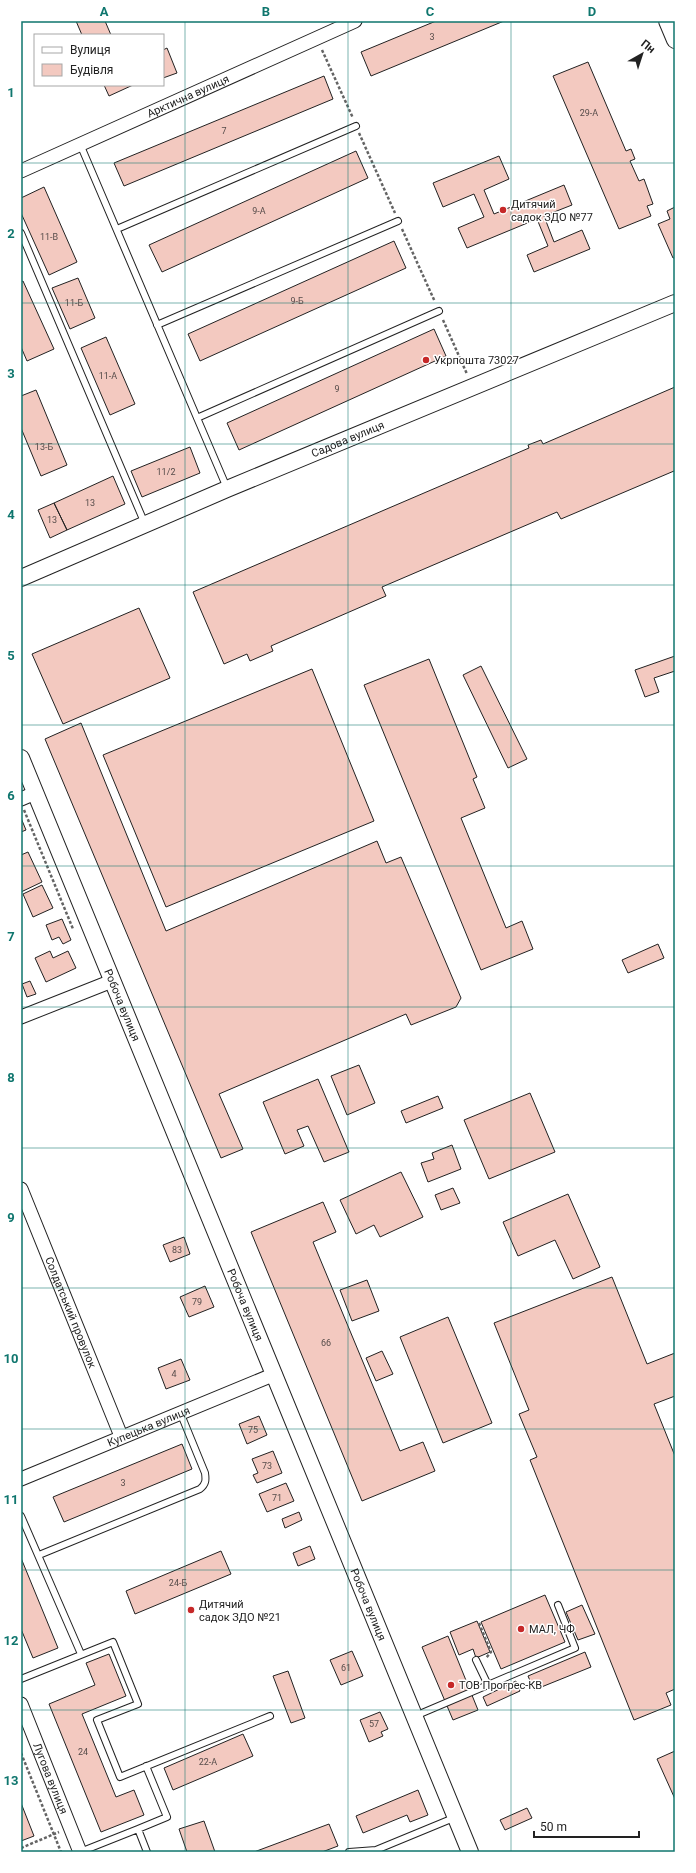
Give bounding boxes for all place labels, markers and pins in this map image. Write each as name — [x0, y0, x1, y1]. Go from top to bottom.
place label: Дитячий садок ЗДО №77 — [511, 198, 593, 224]
marker: Дитячий садок ЗДО №77 — [498, 205, 508, 215]
place label: Укрпошта 73027 — [434, 354, 519, 367]
marker: Укрпошта 73027 — [421, 355, 431, 365]
place label: Дитячий садок ЗДО №21 — [199, 1598, 281, 1624]
marker: Дитячий садок ЗДО №21 — [186, 1605, 196, 1615]
place label: МАЛ, ЧФ — [529, 1623, 575, 1636]
marker: МАЛ, ЧФ — [516, 1624, 526, 1634]
place label: ТОВ Прогрес-КВ — [459, 1679, 542, 1692]
marker: ТОВ Прогрес-КВ — [446, 1680, 456, 1690]

